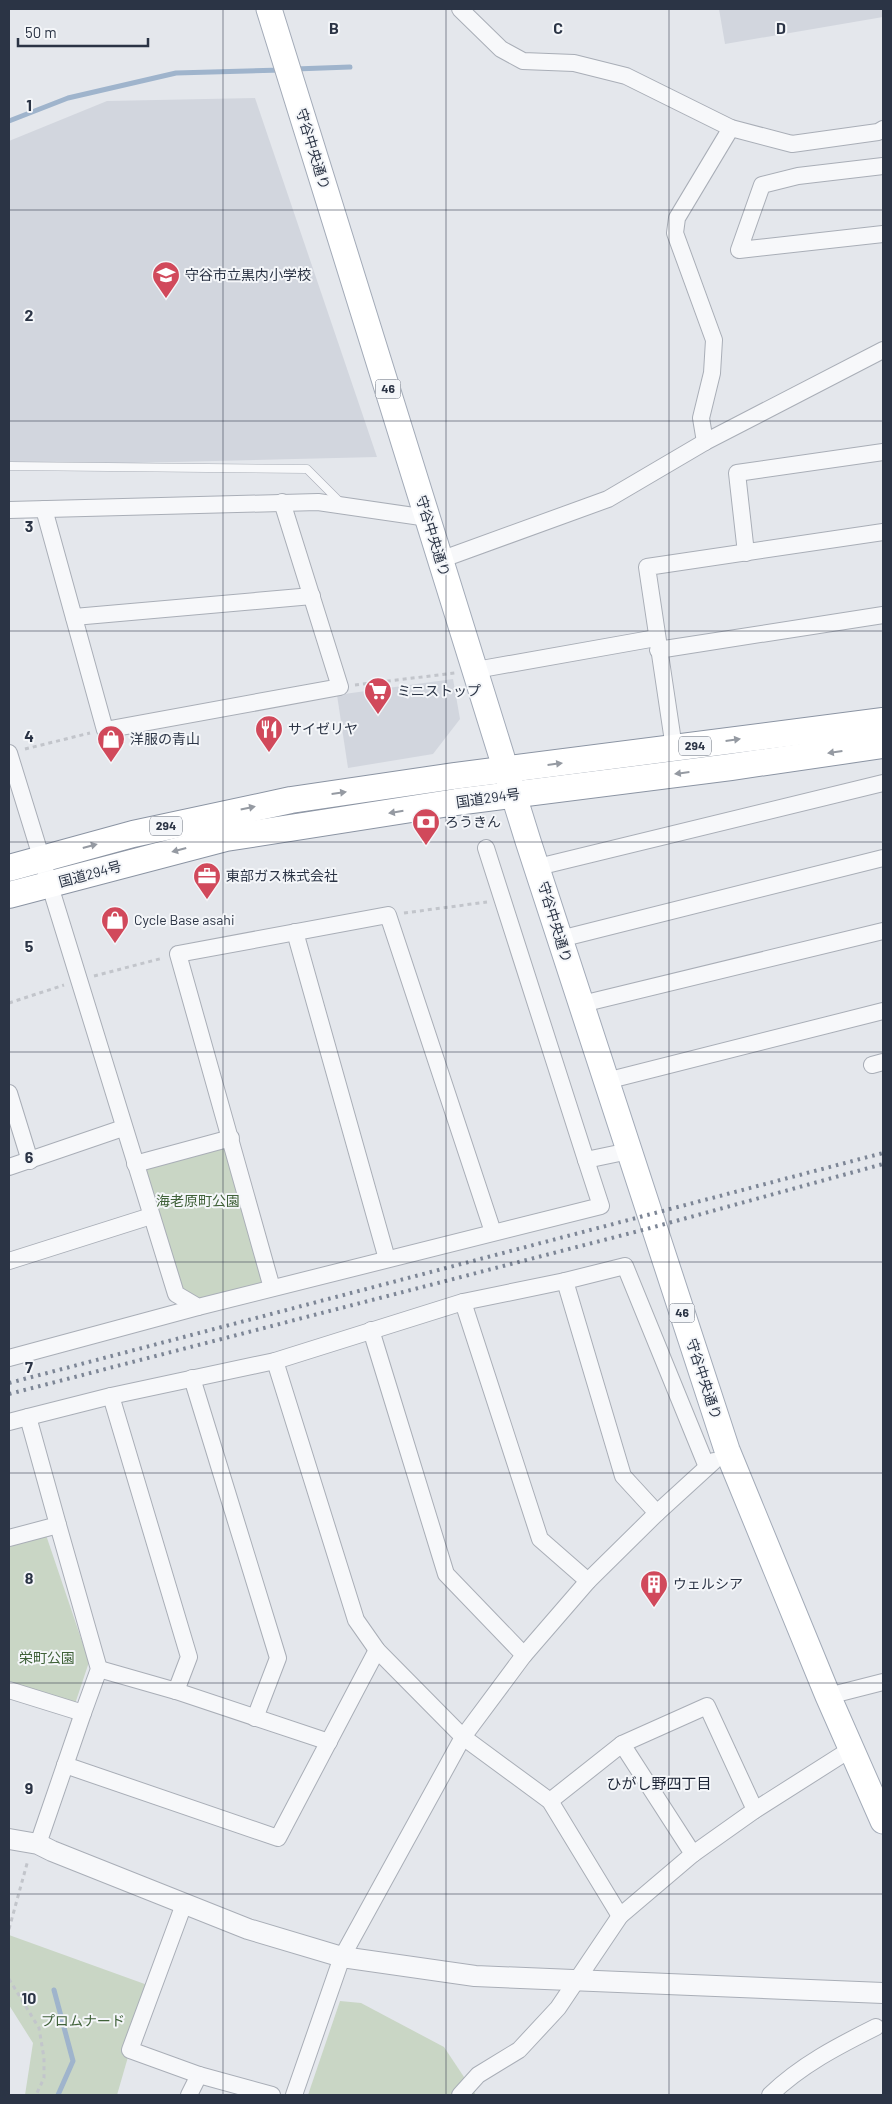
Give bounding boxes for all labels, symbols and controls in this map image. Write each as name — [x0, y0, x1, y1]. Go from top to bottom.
scale bar — [18, 15, 148, 47]
text: B — [329, 18, 339, 37]
text: C — [553, 18, 563, 37]
text: D — [776, 18, 786, 37]
text: 50 m — [25, 23, 57, 41]
text: 1 — [26, 95, 32, 114]
street label: 守谷中央通り — [293, 106, 334, 192]
school or university icon: 守谷市立黒内小学校 — [151, 260, 181, 299]
place label: 守谷市立黒内小学校 — [185, 266, 311, 283]
text: 2 — [25, 305, 34, 324]
road number: 46 — [376, 379, 400, 398]
street label: 守谷中央通り — [413, 493, 454, 579]
text: 3 — [25, 516, 33, 535]
supermarket icon: ミニストップ — [363, 676, 393, 715]
place label: ミニストップ — [397, 682, 481, 699]
restaurant icon: サイゼリヤ — [254, 714, 284, 753]
place label: サイゼリヤ — [288, 720, 358, 737]
shop icon: 洋服の青山 — [96, 724, 126, 763]
text: 4 — [24, 726, 34, 745]
place label: 洋服の青山 — [130, 730, 200, 747]
road number: 294 — [679, 736, 711, 756]
one-way arrow — [725, 736, 741, 744]
one-way arrow — [827, 748, 843, 756]
one-way arrow — [547, 760, 563, 768]
one-way arrow — [674, 769, 690, 777]
street label: 国道294号 — [455, 785, 521, 810]
one-way arrow — [331, 789, 347, 797]
one-way arrow — [240, 804, 256, 812]
bank icon: ろうきん — [411, 807, 441, 846]
one-way arrow — [388, 808, 404, 816]
place label: ろうきん — [445, 813, 501, 830]
road number: 294 — [150, 816, 182, 836]
one-way arrow — [82, 841, 97, 849]
one-way arrow — [171, 847, 186, 855]
street label: 国道294号 — [57, 857, 123, 890]
office icon: 東部ガス株式会社 — [192, 861, 222, 900]
place label: 東部ガス株式会社 — [226, 867, 338, 884]
street label: 守谷中央通り — [535, 879, 576, 965]
shop icon: Cycle Base asahi — [100, 905, 130, 944]
place label: Cycle Base asahi — [134, 911, 234, 928]
text: 5 — [25, 936, 34, 955]
text: 6 — [25, 1147, 34, 1166]
park label: 海老原町公園 — [156, 1192, 240, 1209]
road number: 46 — [670, 1304, 694, 1322]
street label: 守谷中央通り — [683, 1336, 726, 1421]
text: 7 — [25, 1357, 33, 1376]
text: 8 — [25, 1568, 34, 1587]
building icon: ウェルシア — [639, 1569, 669, 1608]
place label: ウェルシア — [673, 1575, 743, 1592]
park label: 栄町公園 — [19, 1649, 75, 1666]
district label: ひがし野四丁目 — [606, 1774, 712, 1792]
text: 9 — [25, 1778, 33, 1797]
text: 10 — [22, 1988, 36, 2007]
park label: プロムナード — [41, 2012, 125, 2029]

